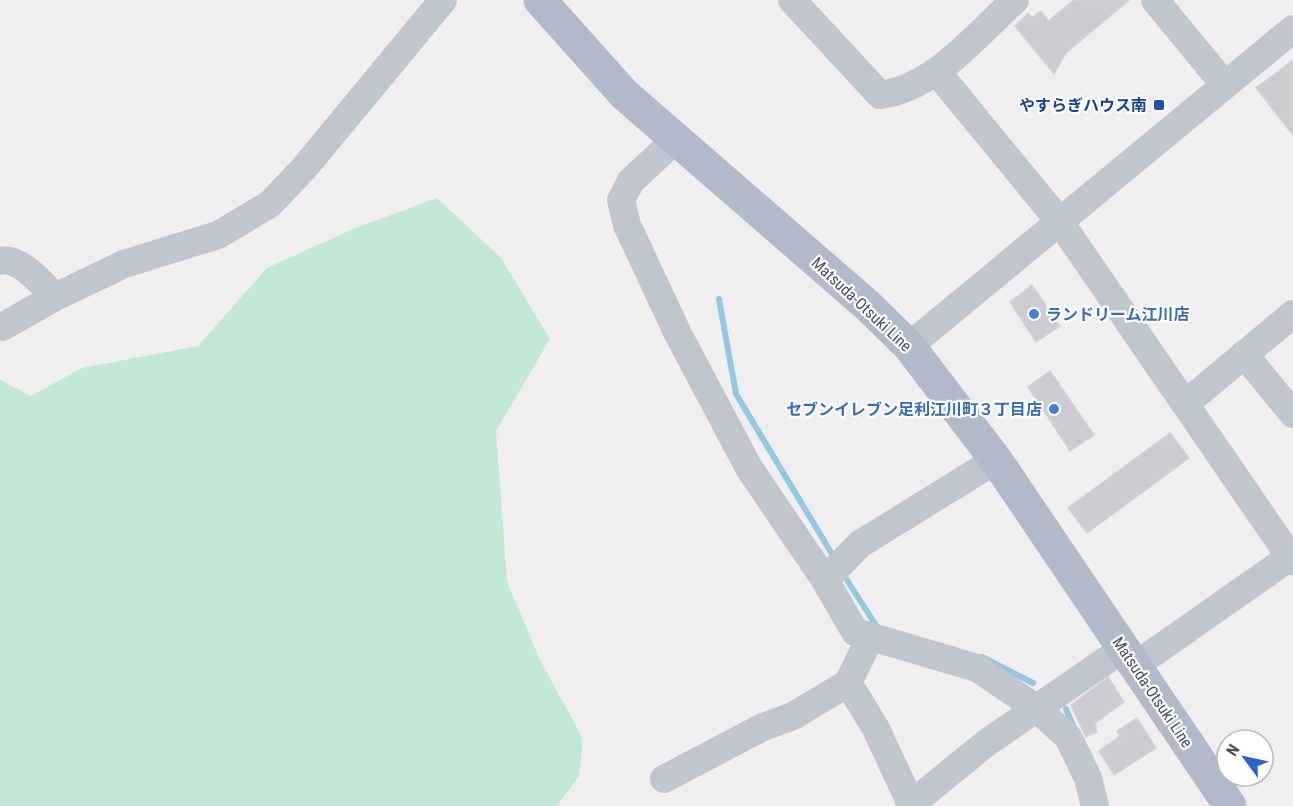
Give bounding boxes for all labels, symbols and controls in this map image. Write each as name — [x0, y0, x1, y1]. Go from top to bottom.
place label: やすらぎハウス南 — [1019, 96, 1147, 115]
marker: やすらぎハウス南 — [1152, 98, 1166, 112]
street label: Matsuda-Otsuki Line — [808, 253, 916, 355]
place label: ランドリーム江川店 — [1046, 305, 1190, 324]
marker: ランドリーム江川店 — [1027, 307, 1041, 321]
place label: セブンイレブン足利江川町３丁目店 — [786, 400, 1042, 419]
marker: セブンイレブン足利江川町３丁目店 — [1047, 402, 1061, 416]
street label: Matsuda-Otsuki Line — [1108, 633, 1197, 751]
north arrow — [1215, 728, 1275, 788]
text: N — [1222, 741, 1243, 759]

